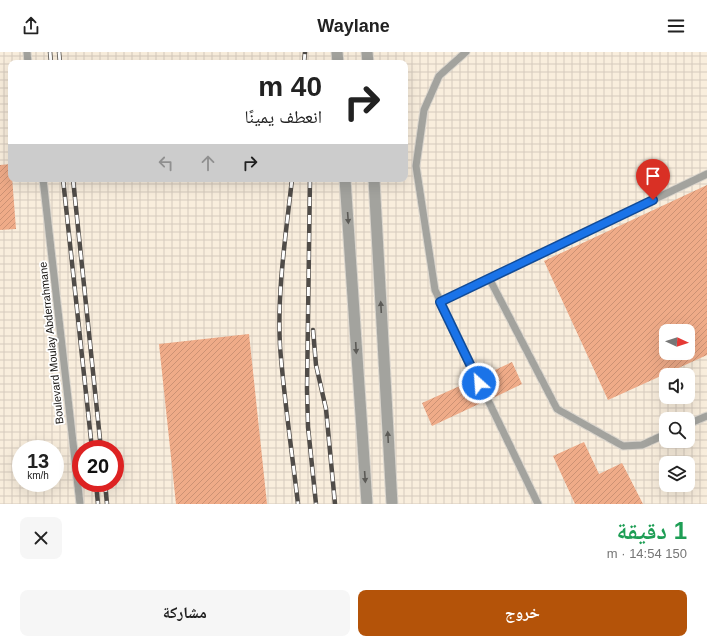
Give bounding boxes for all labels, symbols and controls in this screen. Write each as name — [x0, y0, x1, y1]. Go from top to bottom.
icon: share — [20, 15, 42, 37]
icon: menu — [665, 15, 687, 37]
text: Waylane — [317, 16, 390, 36]
text: 40 m — [258, 71, 322, 102]
icon: right — [336, 76, 388, 128]
text: انعطف يمينًا — [244, 107, 322, 127]
icon: left — [155, 152, 177, 174]
icon: ahead — [197, 152, 219, 174]
icon: right — [239, 152, 261, 174]
pin — [636, 159, 670, 200]
icon: arrive — [642, 165, 664, 187]
one-way arrow — [345, 212, 352, 224]
street label: Boulevard Moulay Abderrahmane — [36, 261, 66, 425]
one-way arrow — [378, 301, 385, 313]
north arrow — [659, 324, 695, 360]
map controls — [659, 324, 695, 492]
one-way arrow — [353, 342, 360, 354]
position arrow — [458, 362, 500, 404]
button: sound — [659, 368, 695, 404]
button: search — [659, 412, 695, 448]
one-way arrow — [385, 431, 392, 443]
speed limit sign: 20 — [72, 440, 124, 492]
text: 13 — [27, 450, 49, 472]
button: layers — [659, 456, 695, 492]
text: km/h — [27, 470, 49, 481]
one-way arrow — [362, 471, 369, 483]
button: close — [20, 517, 62, 559]
text: 1 دقيقة — [617, 517, 687, 544]
text: 150 m · 14:54 — [607, 546, 687, 561]
button: مشاركة — [20, 590, 350, 636]
button: خروج — [358, 590, 687, 636]

